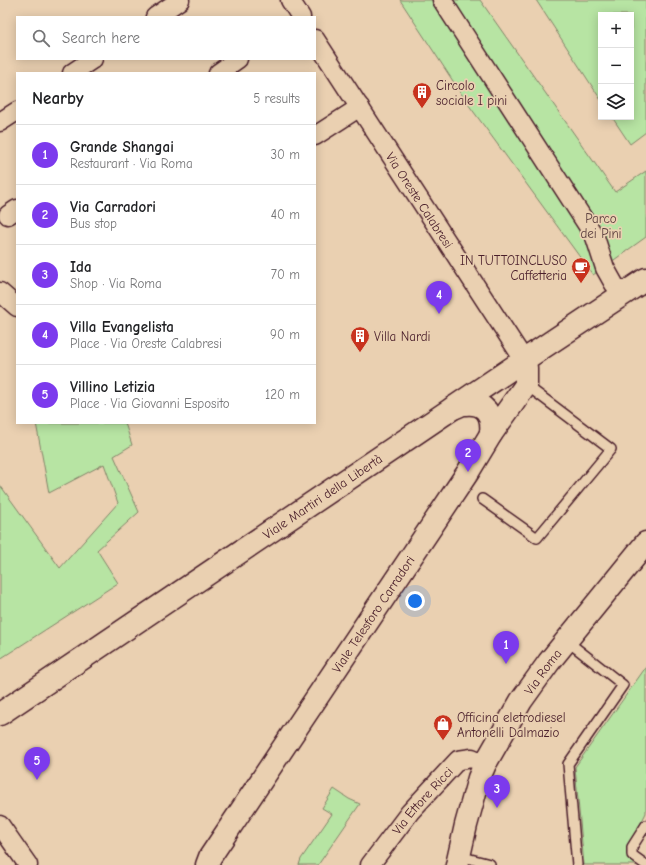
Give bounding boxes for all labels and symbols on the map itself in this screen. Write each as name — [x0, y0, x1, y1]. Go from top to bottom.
place label: Circolo sociale I pini — [436, 78, 507, 108]
building icon: Circolo sociale I pini — [411, 81, 433, 109]
street label: Via Oreste Calabresi — [383, 149, 456, 251]
park label: Parco dei Pini — [580, 211, 622, 241]
place label: IN TUTTOINCLUSO Caffetteria — [460, 253, 567, 283]
cafe icon: IN TUTTOINCLUSO Caffetteria — [570, 256, 592, 284]
pin: 4 — [426, 281, 452, 314]
building icon: Villa Nardi — [349, 325, 371, 353]
place label: Villa Nardi — [374, 329, 431, 344]
pin: 2 — [455, 439, 481, 472]
street label: Viale Martiri della Libertà — [260, 451, 385, 542]
street label: Viale Telesforo Carradori — [328, 553, 417, 675]
your location — [405, 591, 425, 611]
pin: 1 — [493, 631, 519, 664]
street label: Via Roma — [521, 646, 564, 697]
place label: Officina eletrodiesel Antonelli Dalmazio — [457, 710, 566, 740]
shop icon: Officina eletrodiesel Antonelli Dalmazio — [432, 713, 454, 741]
pin: 5 — [24, 747, 50, 780]
street label: Via Ettore Ricci — [388, 764, 456, 837]
pin: 3 — [484, 775, 510, 808]

